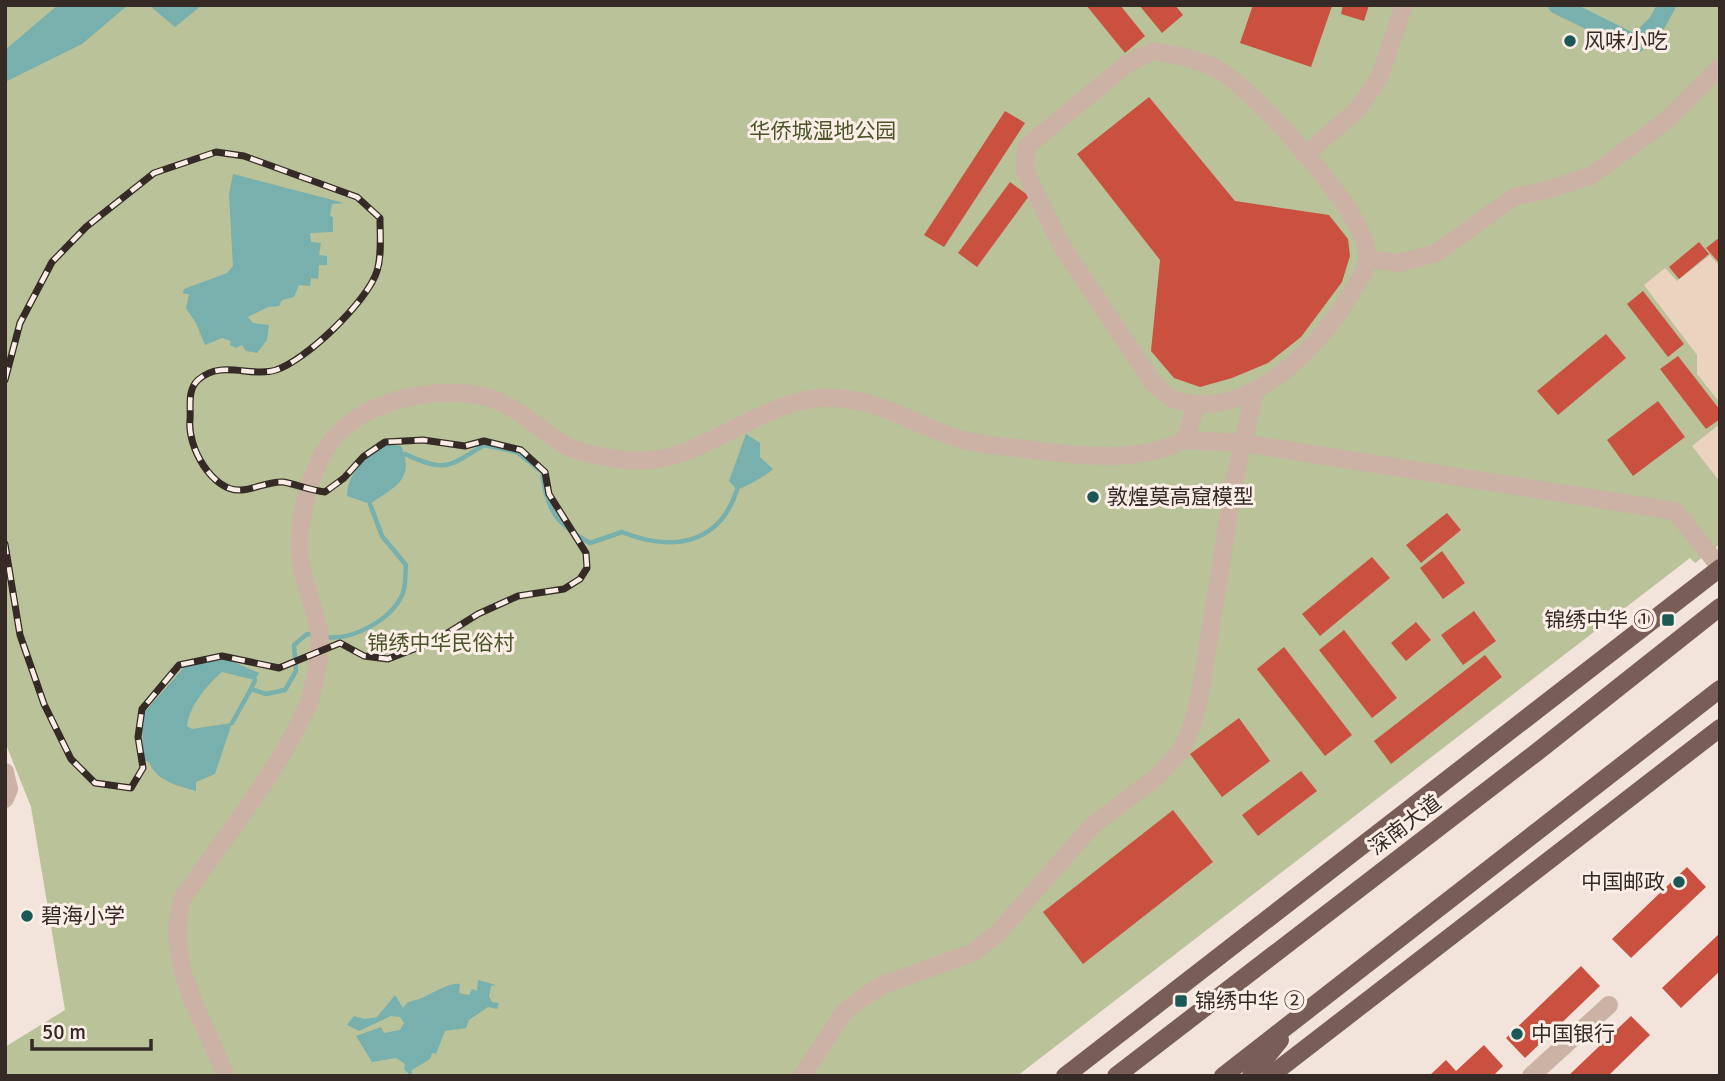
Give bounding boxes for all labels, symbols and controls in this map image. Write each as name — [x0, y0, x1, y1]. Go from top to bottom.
place label: 风味小吃 — [1584, 28, 1668, 54]
marker: 风味小吃 — [1562, 33, 1578, 49]
park label: 华侨城湿地公园 — [750, 118, 897, 144]
place label: 敦煌莫高窟模型 — [1107, 484, 1254, 510]
marker: 敦煌莫高窟模型 — [1085, 489, 1101, 505]
place label: 锦绣中华 ① — [1544, 607, 1654, 633]
marker: 锦绣中华 ① — [1660, 612, 1676, 628]
park label: 锦绣中华民俗村 — [368, 630, 515, 656]
street label: 深南大道 — [1364, 789, 1446, 861]
place label: 中国邮政 — [1581, 869, 1665, 895]
marker: 中国邮政 — [1671, 874, 1687, 890]
place label: 碧海小学 — [41, 903, 125, 929]
marker: 碧海小学 — [19, 908, 35, 924]
place label: 锦绣中华 ② — [1195, 988, 1305, 1014]
marker: 锦绣中华 ② — [1173, 993, 1189, 1009]
scale bar — [32, 1007, 150, 1052]
text: 50 m — [42, 1019, 86, 1045]
place label: 中国银行 — [1531, 1021, 1615, 1047]
marker: 中国银行 — [1509, 1026, 1525, 1042]

